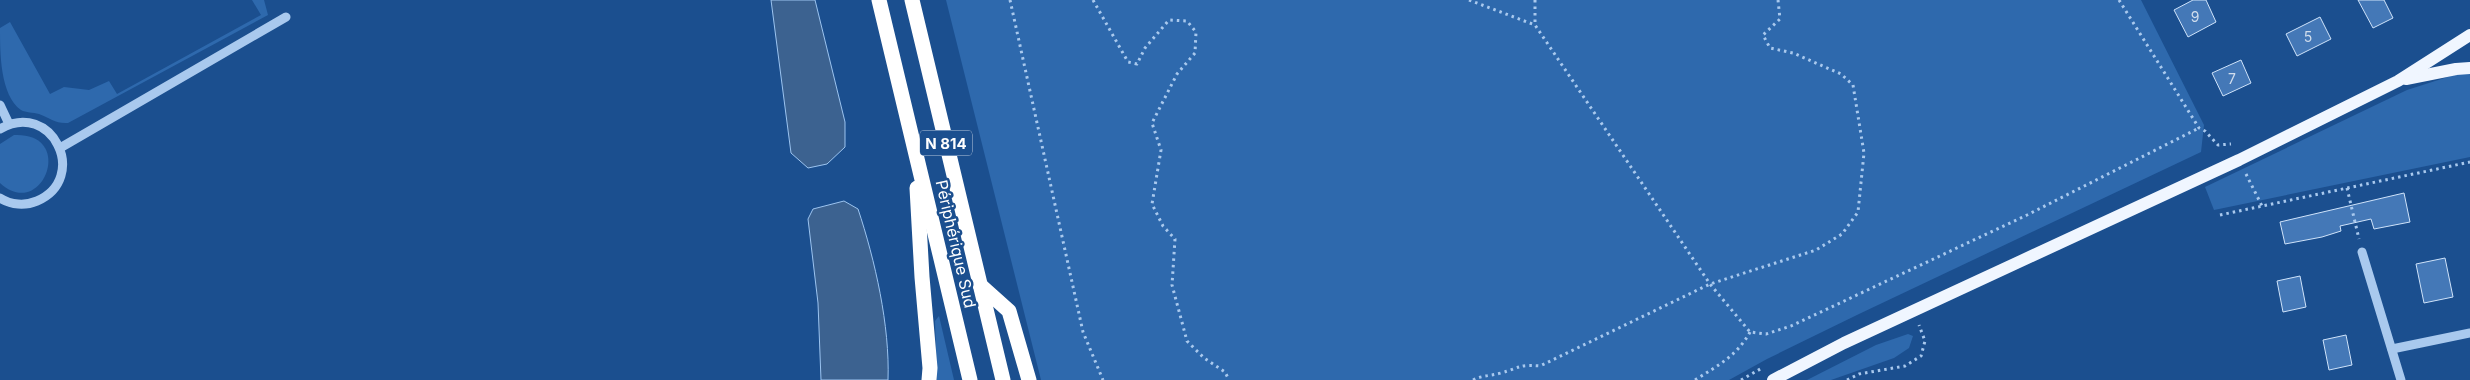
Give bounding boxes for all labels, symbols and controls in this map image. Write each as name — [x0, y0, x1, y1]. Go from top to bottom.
house number: 9 — [2191, 8, 2199, 25]
house number: 5 — [2304, 28, 2312, 45]
house number: 7 — [2228, 70, 2236, 87]
road number: N 814 — [920, 130, 972, 156]
street label: Périphérique Sud — [932, 178, 980, 310]

